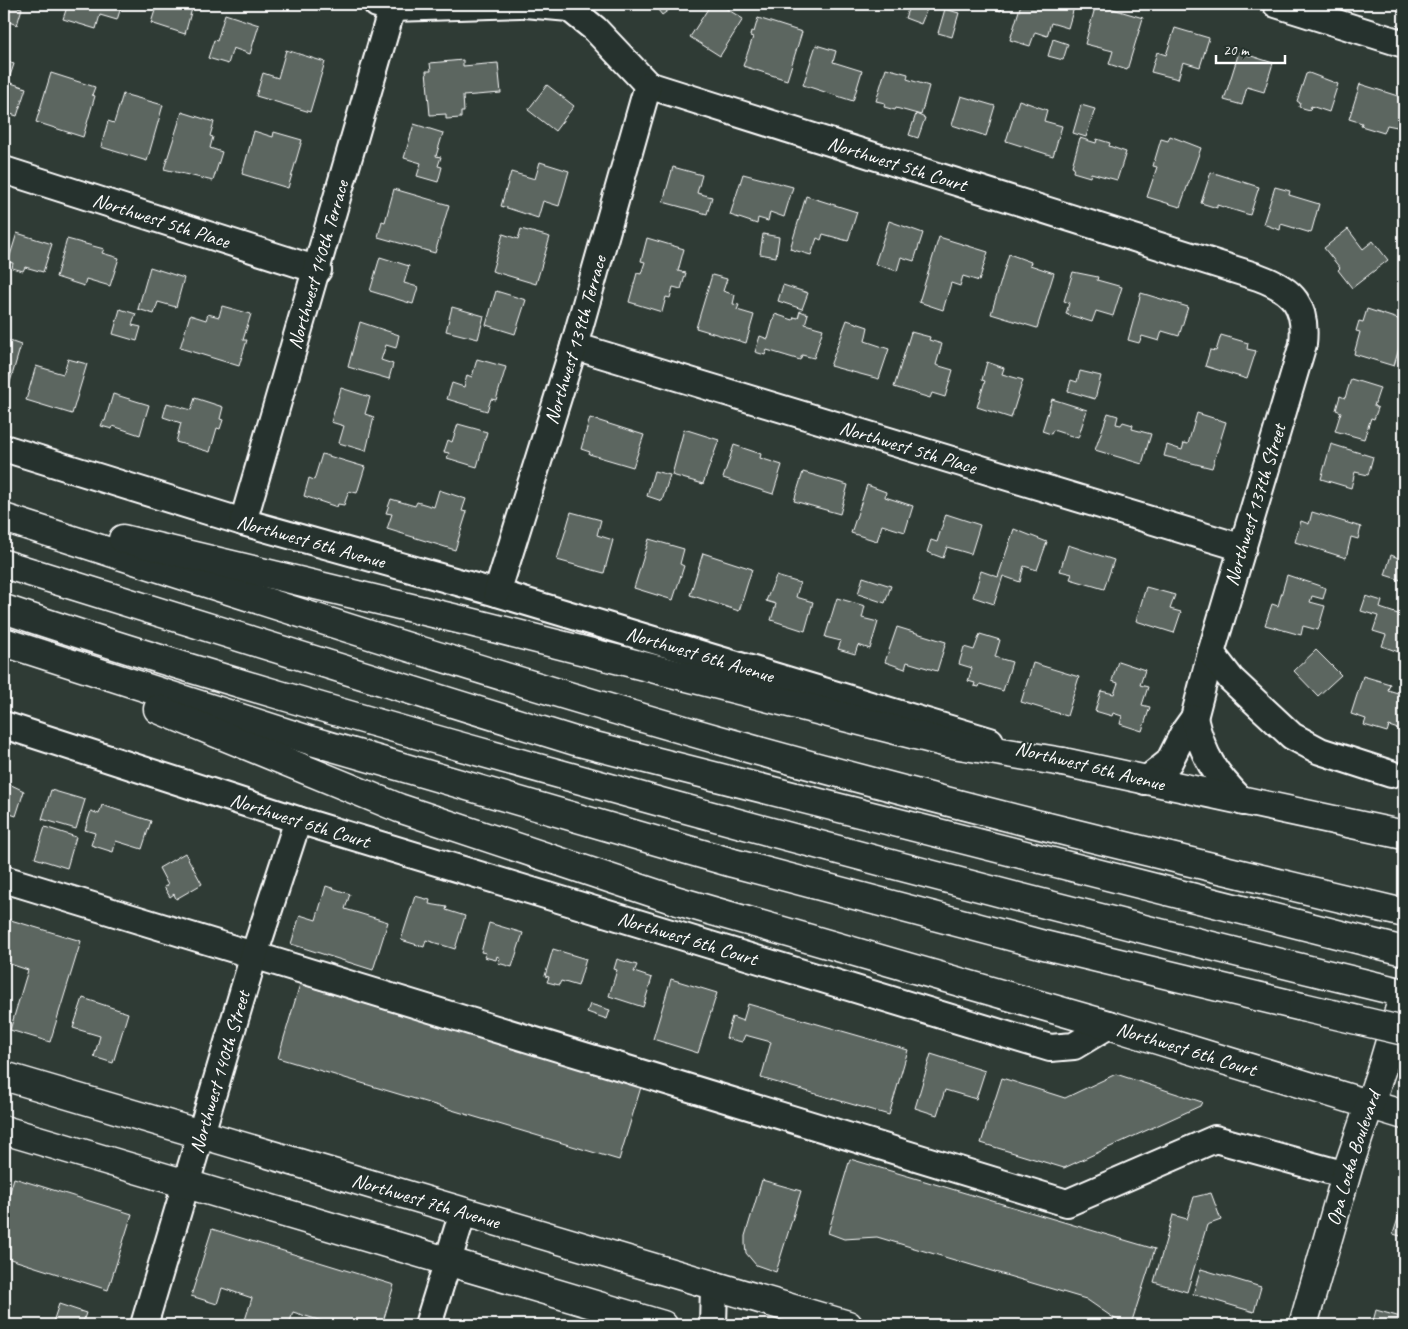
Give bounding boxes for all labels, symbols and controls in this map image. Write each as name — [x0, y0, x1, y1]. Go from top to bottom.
scale bar — [1216, 32, 1284, 64]
text: 20 m — [1223, 41, 1250, 60]
street label: Northwest 5th Court — [825, 130, 972, 198]
street label: Northwest 140th Terrace — [281, 176, 354, 352]
street label: Northwest 5th Place — [90, 187, 234, 254]
street label: Northwest 139th Terrace — [538, 251, 612, 427]
street label: Northwest 5th Place — [837, 414, 981, 480]
street label: Northwest 137th Street — [1219, 419, 1292, 589]
street label: Northwest 6th Avenue — [234, 508, 390, 574]
street label: Northwest 6th Avenue — [623, 620, 778, 688]
street label: Northwest 6th Avenue — [1013, 735, 1169, 797]
street label: Northwest 6th Court — [227, 787, 375, 854]
street label: Northwest 6th Court — [615, 905, 763, 972]
street label: Northwest 140th Street — [183, 986, 256, 1156]
street label: Northwest 6th Court — [1114, 1016, 1261, 1082]
street label: Opa Locka Boulevard — [1320, 1085, 1387, 1228]
street label: Northwest 7th Avenue — [349, 1167, 504, 1235]

